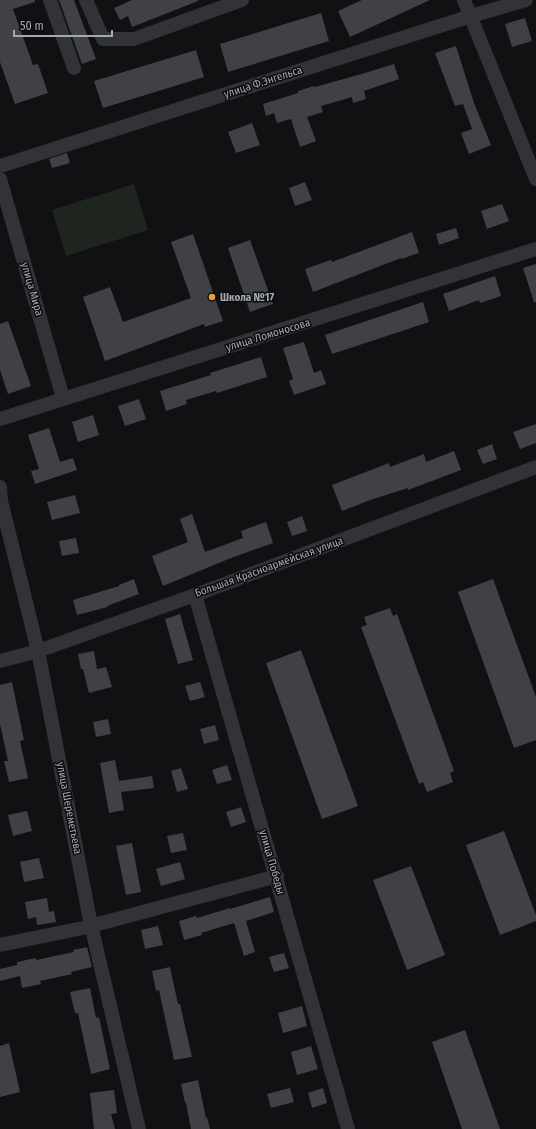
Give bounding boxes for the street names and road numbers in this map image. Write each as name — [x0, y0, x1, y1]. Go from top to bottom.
street label: улица Ф.Энгельса — [222, 63, 304, 101]
street label: улица Мира — [18, 261, 46, 317]
street label: улица Ломоносова — [224, 316, 312, 354]
street label: Большая Красноармейская улица — [193, 534, 345, 600]
street label: улица Шереметьева — [54, 761, 84, 855]
street label: улица Победы — [257, 828, 287, 896]

